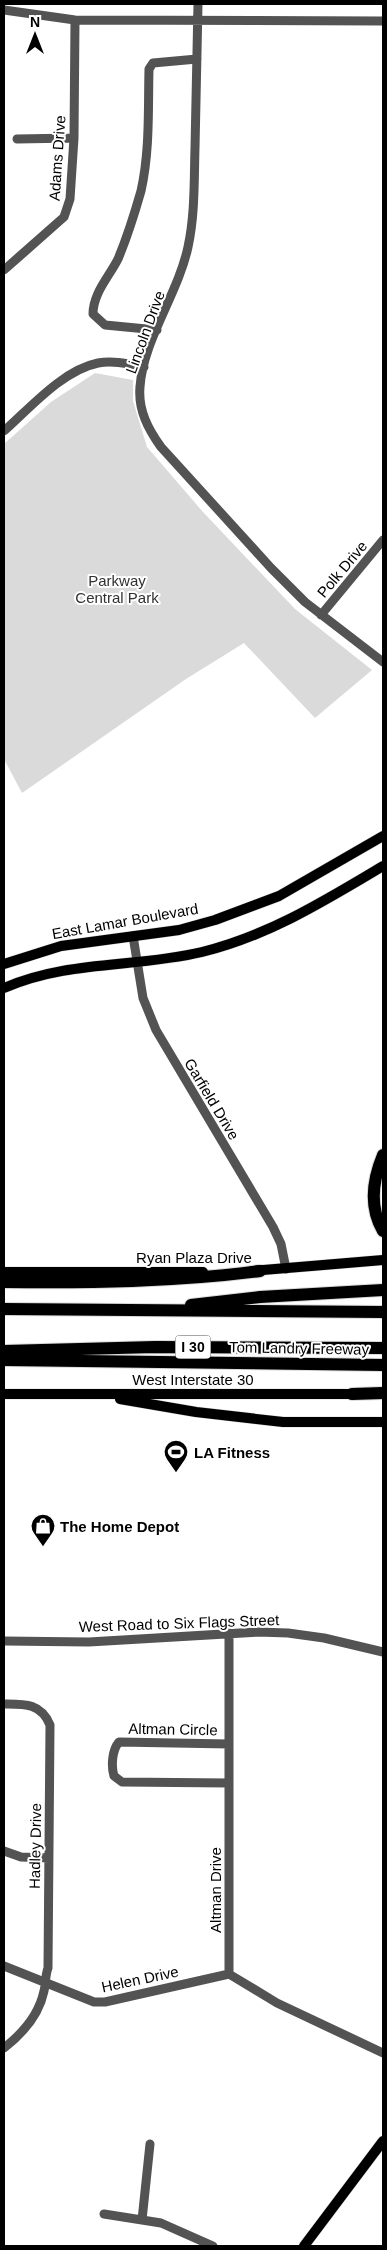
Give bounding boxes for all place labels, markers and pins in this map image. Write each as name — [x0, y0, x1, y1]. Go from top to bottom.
sports icon: LA Fitness — [163, 1439, 189, 1473]
place label: LA Fitness — [194, 1444, 270, 1461]
shop icon: The Home Depot — [30, 1513, 56, 1547]
place label: The Home Depot — [60, 1518, 179, 1535]

